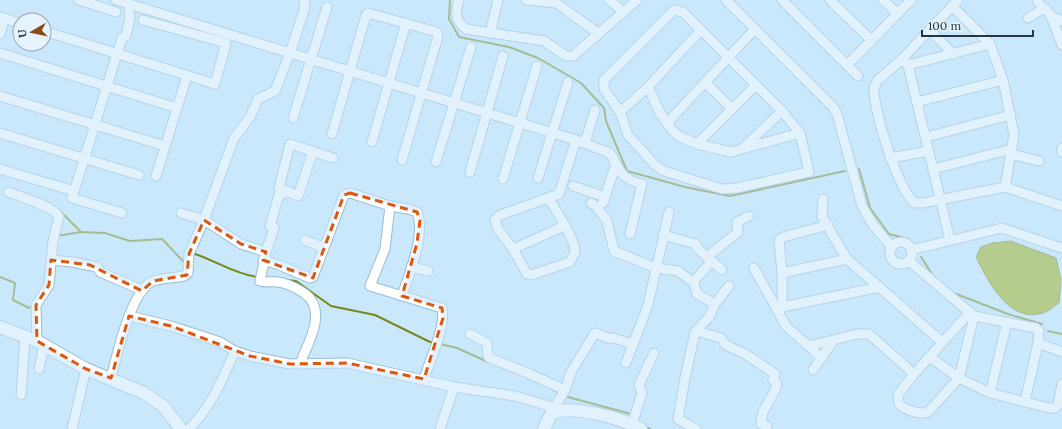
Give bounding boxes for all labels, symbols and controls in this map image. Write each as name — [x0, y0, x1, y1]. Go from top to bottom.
north arrow — [12, 12, 52, 52]
scale bar — [922, 12, 1033, 38]
text: 100 m — [928, 18, 961, 33]
text: U — [14, 28, 30, 39]

